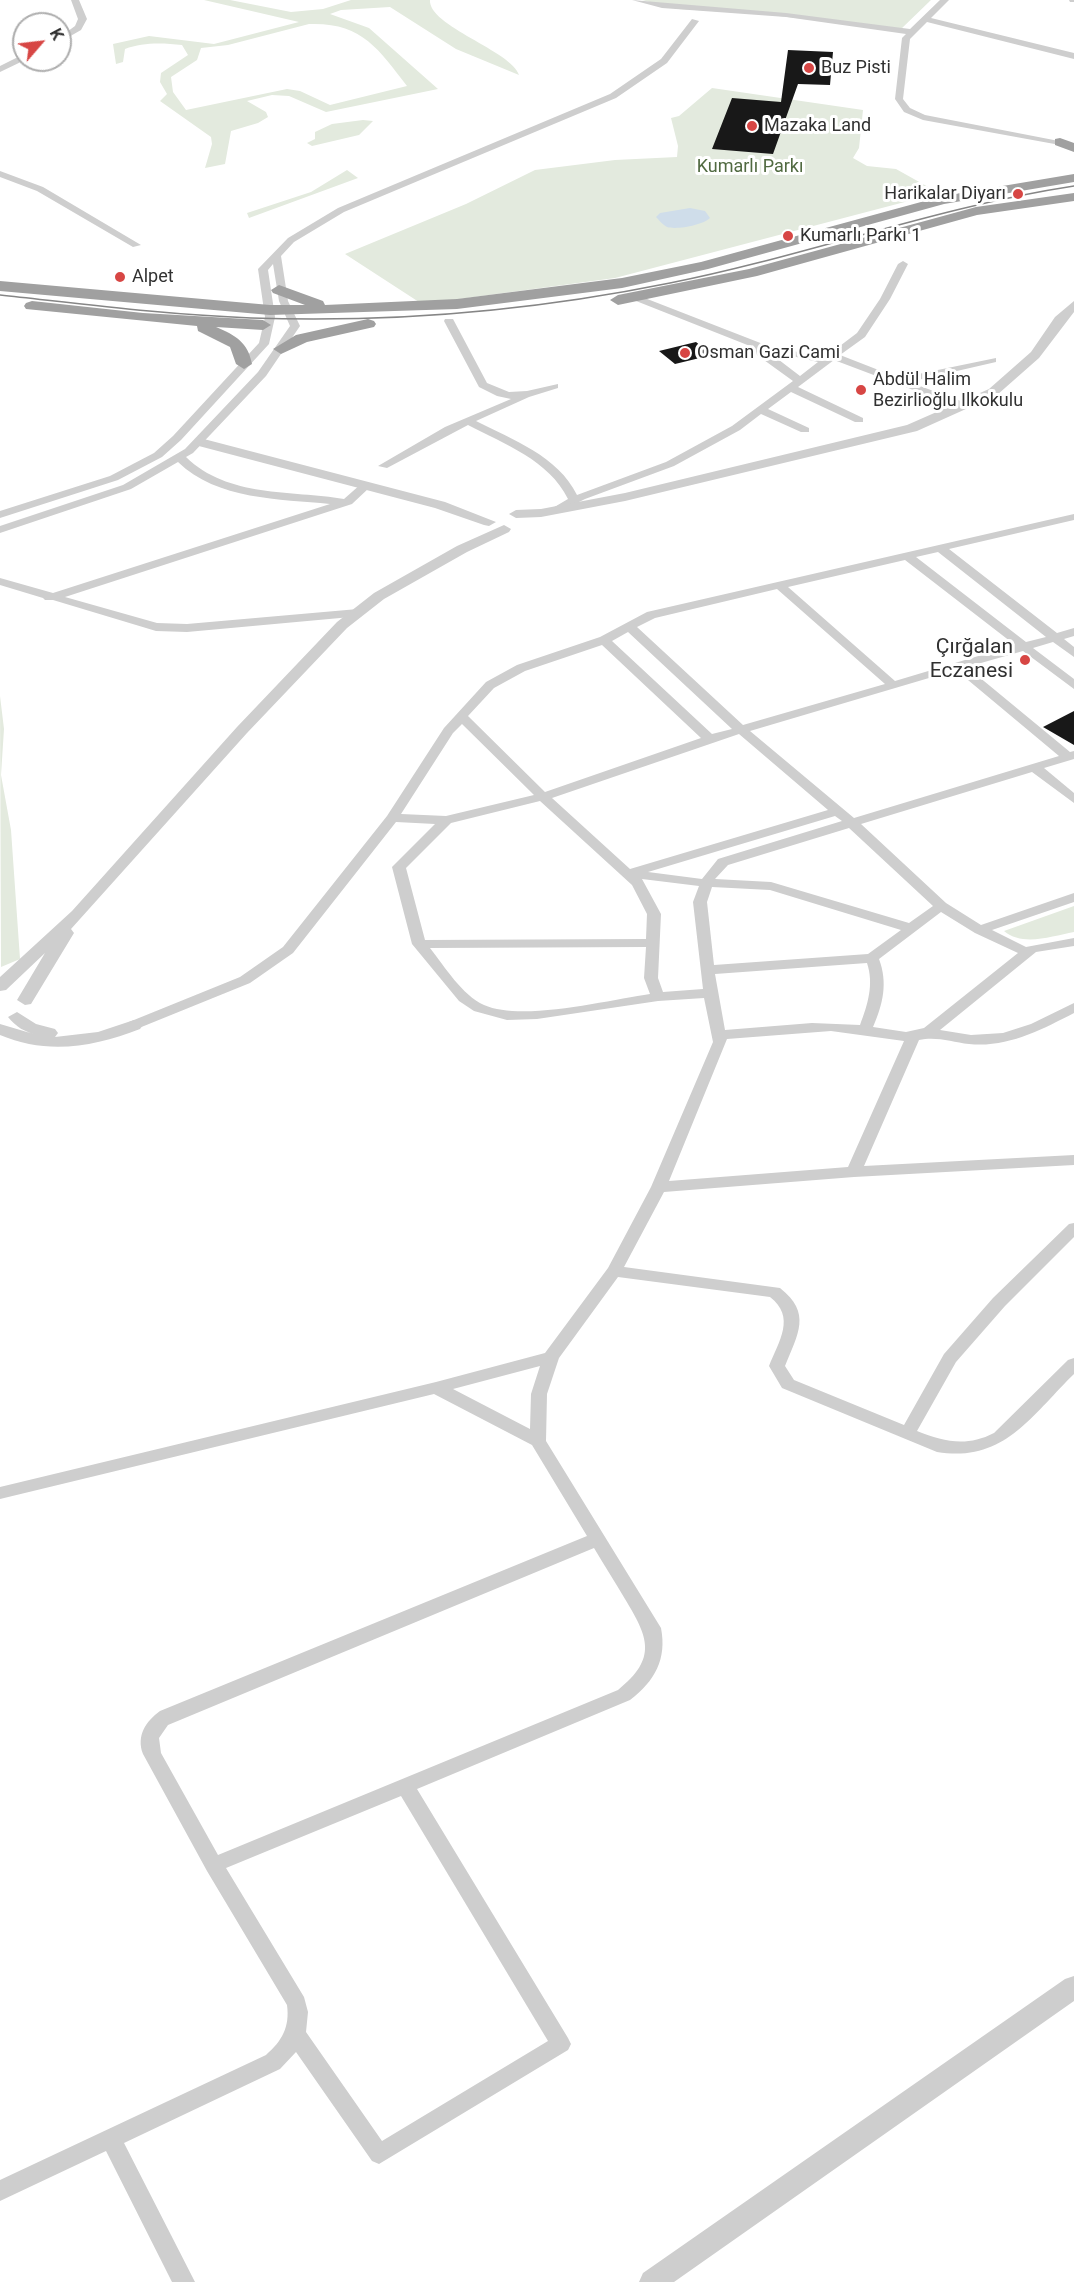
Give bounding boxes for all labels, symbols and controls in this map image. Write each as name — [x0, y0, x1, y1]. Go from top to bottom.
north arrow — [12, 12, 72, 72]
text: K — [46, 25, 67, 43]
place label: Buz Pisti — [821, 57, 891, 79]
marker: Buz Pisti — [802, 61, 816, 75]
place label: Mazaka Land — [764, 115, 871, 137]
marker: Mazaka Land — [745, 119, 759, 133]
park label: Kumarlı Parkı — [697, 156, 803, 178]
place label: Harikalar Diyarı — [884, 183, 1006, 205]
marker: Harikalar Diyarı — [1011, 187, 1025, 201]
place label: Kumarlı Parkı 1 — [800, 225, 921, 247]
marker: Kumarlı Parkı 1 — [781, 229, 795, 243]
place label: Alpet — [132, 266, 174, 288]
marker: Alpet — [113, 270, 127, 284]
place label: Osman Gazi Cami — [697, 342, 840, 364]
marker: Osman Gazi Cami — [678, 346, 692, 360]
place label: Abdül Halim Bezirlioğlu Ilkokulu — [873, 369, 1023, 412]
marker: Abdül Halim Bezirlioğlu Ilkokulu — [854, 383, 868, 397]
place label: Çırğalan Eczanesi — [930, 635, 1013, 685]
marker: Çırğalan Eczanesi — [1018, 653, 1032, 667]

